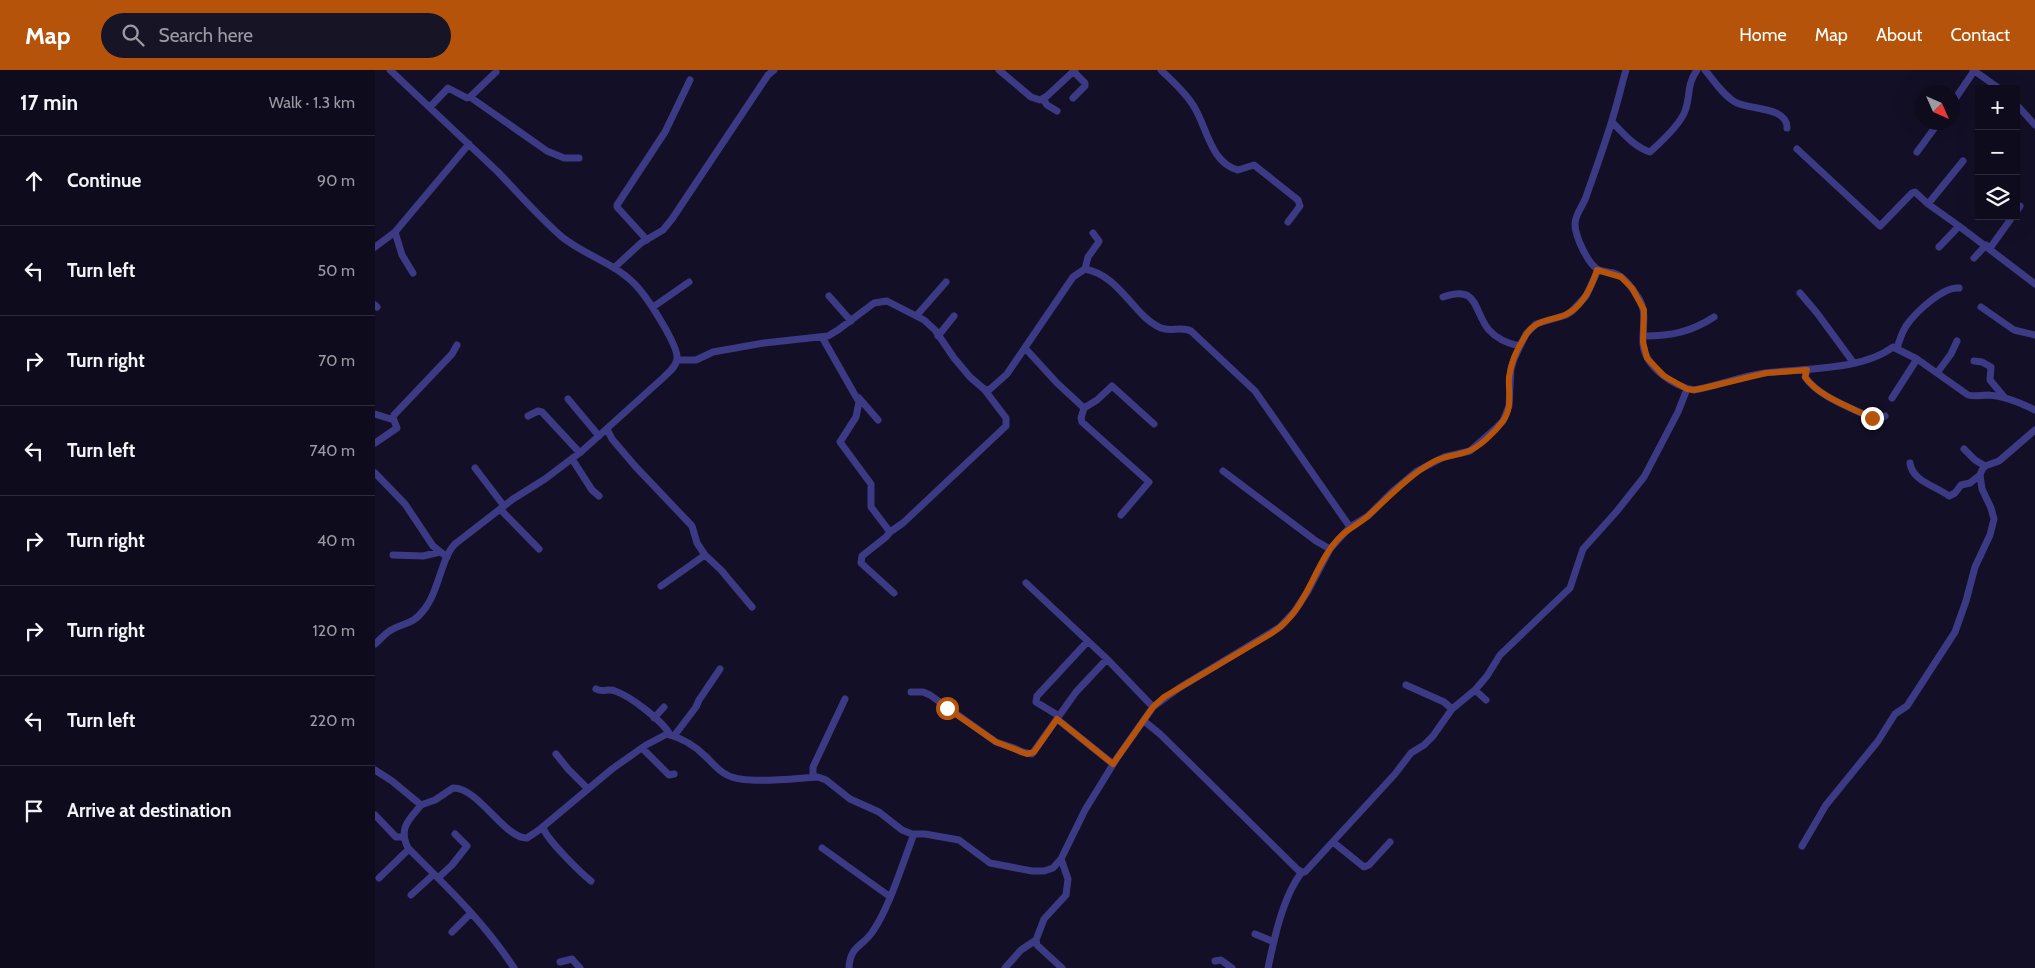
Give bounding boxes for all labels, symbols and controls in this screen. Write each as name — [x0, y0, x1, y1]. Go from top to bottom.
search box — [101, 13, 451, 58]
text: Map — [25, 21, 71, 50]
icon: search — [119, 21, 147, 49]
text: Search here — [159, 24, 253, 47]
text: Home — [1739, 24, 1787, 46]
text: Map — [1815, 24, 1848, 46]
text: About — [1876, 24, 1922, 46]
text: Contact — [1950, 24, 2010, 46]
north arrow — [1915, 85, 1960, 130]
map controls — [1975, 85, 2020, 220]
button: + — [1975, 85, 2020, 130]
text: 17 min — [20, 90, 78, 115]
text: Walk · 1.3 km — [269, 93, 355, 112]
button: − — [1975, 130, 2020, 175]
icon: ahead — [20, 167, 48, 195]
text: Continue — [67, 169, 141, 192]
text: 90 m — [317, 171, 355, 190]
button: layers — [1975, 175, 2020, 220]
icon: left — [20, 257, 48, 285]
text: Turn left — [67, 259, 135, 282]
text: 50 m — [318, 261, 355, 280]
icon: right — [20, 347, 48, 375]
text: Turn right — [67, 349, 145, 372]
text: 70 m — [318, 351, 355, 370]
route end — [1861, 407, 1884, 430]
icon: left — [20, 437, 48, 465]
text: Turn left — [67, 439, 135, 462]
text: 740 m — [309, 441, 355, 460]
icon: right — [20, 527, 48, 555]
text: Turn right — [67, 529, 145, 552]
text: 40 m — [317, 531, 355, 550]
icon: right — [20, 617, 48, 645]
text: Turn right — [67, 619, 145, 642]
text: 120 m — [313, 621, 355, 640]
route start — [936, 697, 959, 720]
icon: left — [20, 707, 48, 735]
text: Turn left — [67, 709, 135, 732]
text: 220 m — [309, 711, 355, 730]
icon: arrive — [20, 797, 48, 825]
text: Arrive at destination — [67, 799, 231, 822]

